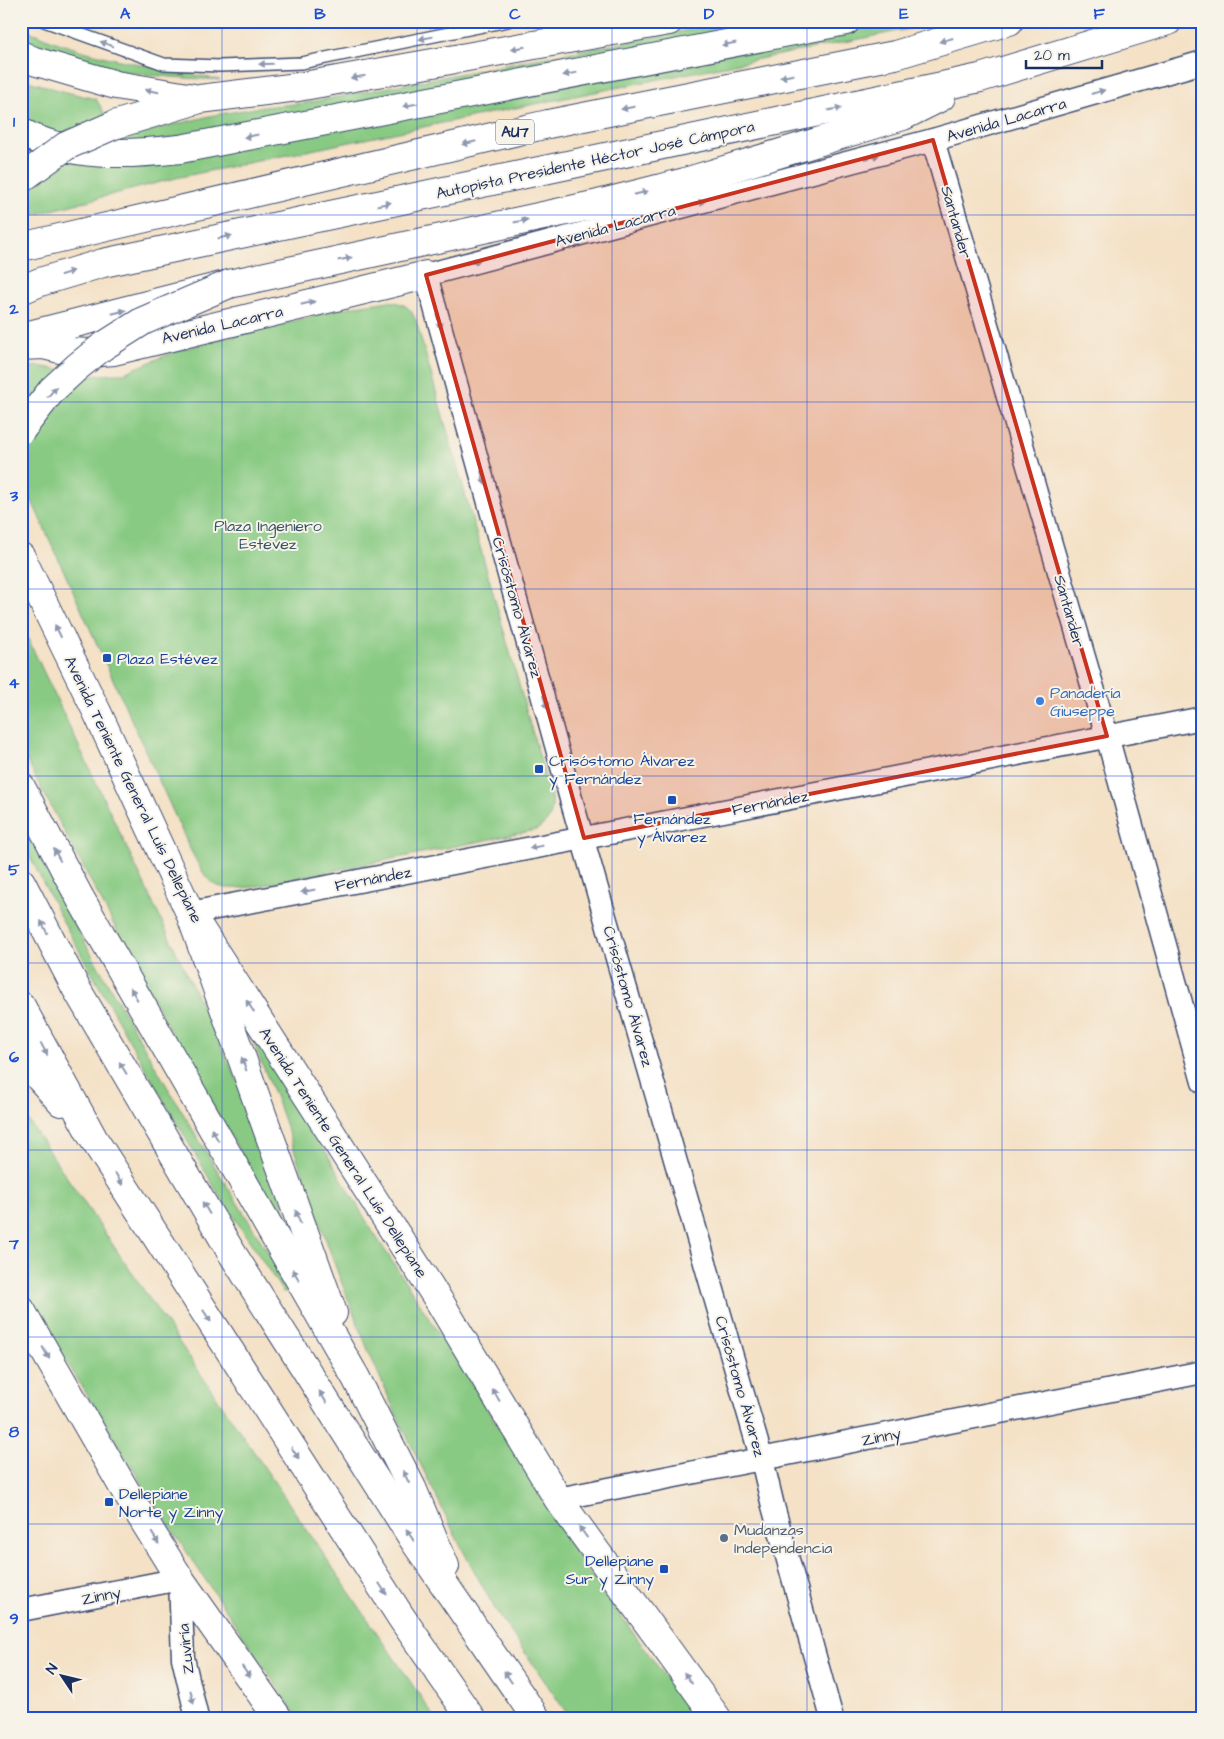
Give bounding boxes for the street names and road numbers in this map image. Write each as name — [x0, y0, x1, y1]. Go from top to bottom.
street label: Avenida Lacarra — [944, 92, 1069, 148]
street label: Autopista Presidente Héctor José Cámpora — [434, 115, 757, 205]
road number: AU7 — [496, 120, 534, 144]
street label: Santander — [935, 183, 977, 261]
street label: Avenida Lacarra — [553, 199, 678, 253]
street label: Avenida Lacarra — [160, 300, 285, 350]
street label: Crisóstomo Álvarez — [486, 534, 548, 680]
street label: Santander — [1048, 572, 1090, 650]
street label: Avenida Teniente General Luís Dellepiane — [59, 652, 208, 927]
street label: Fernández — [730, 785, 810, 821]
street label: Fernández — [333, 861, 413, 897]
street label: Crisóstomo Álvarez — [597, 923, 659, 1069]
street label: Avenida Teniente General Luís Dellepiane — [254, 1023, 433, 1282]
street label: Crisóstomo Álvarez — [709, 1313, 771, 1459]
street label: Zinny — [860, 1422, 903, 1453]
street label: Zinny — [80, 1581, 123, 1612]
street label: Zuviría — [172, 1622, 200, 1675]

